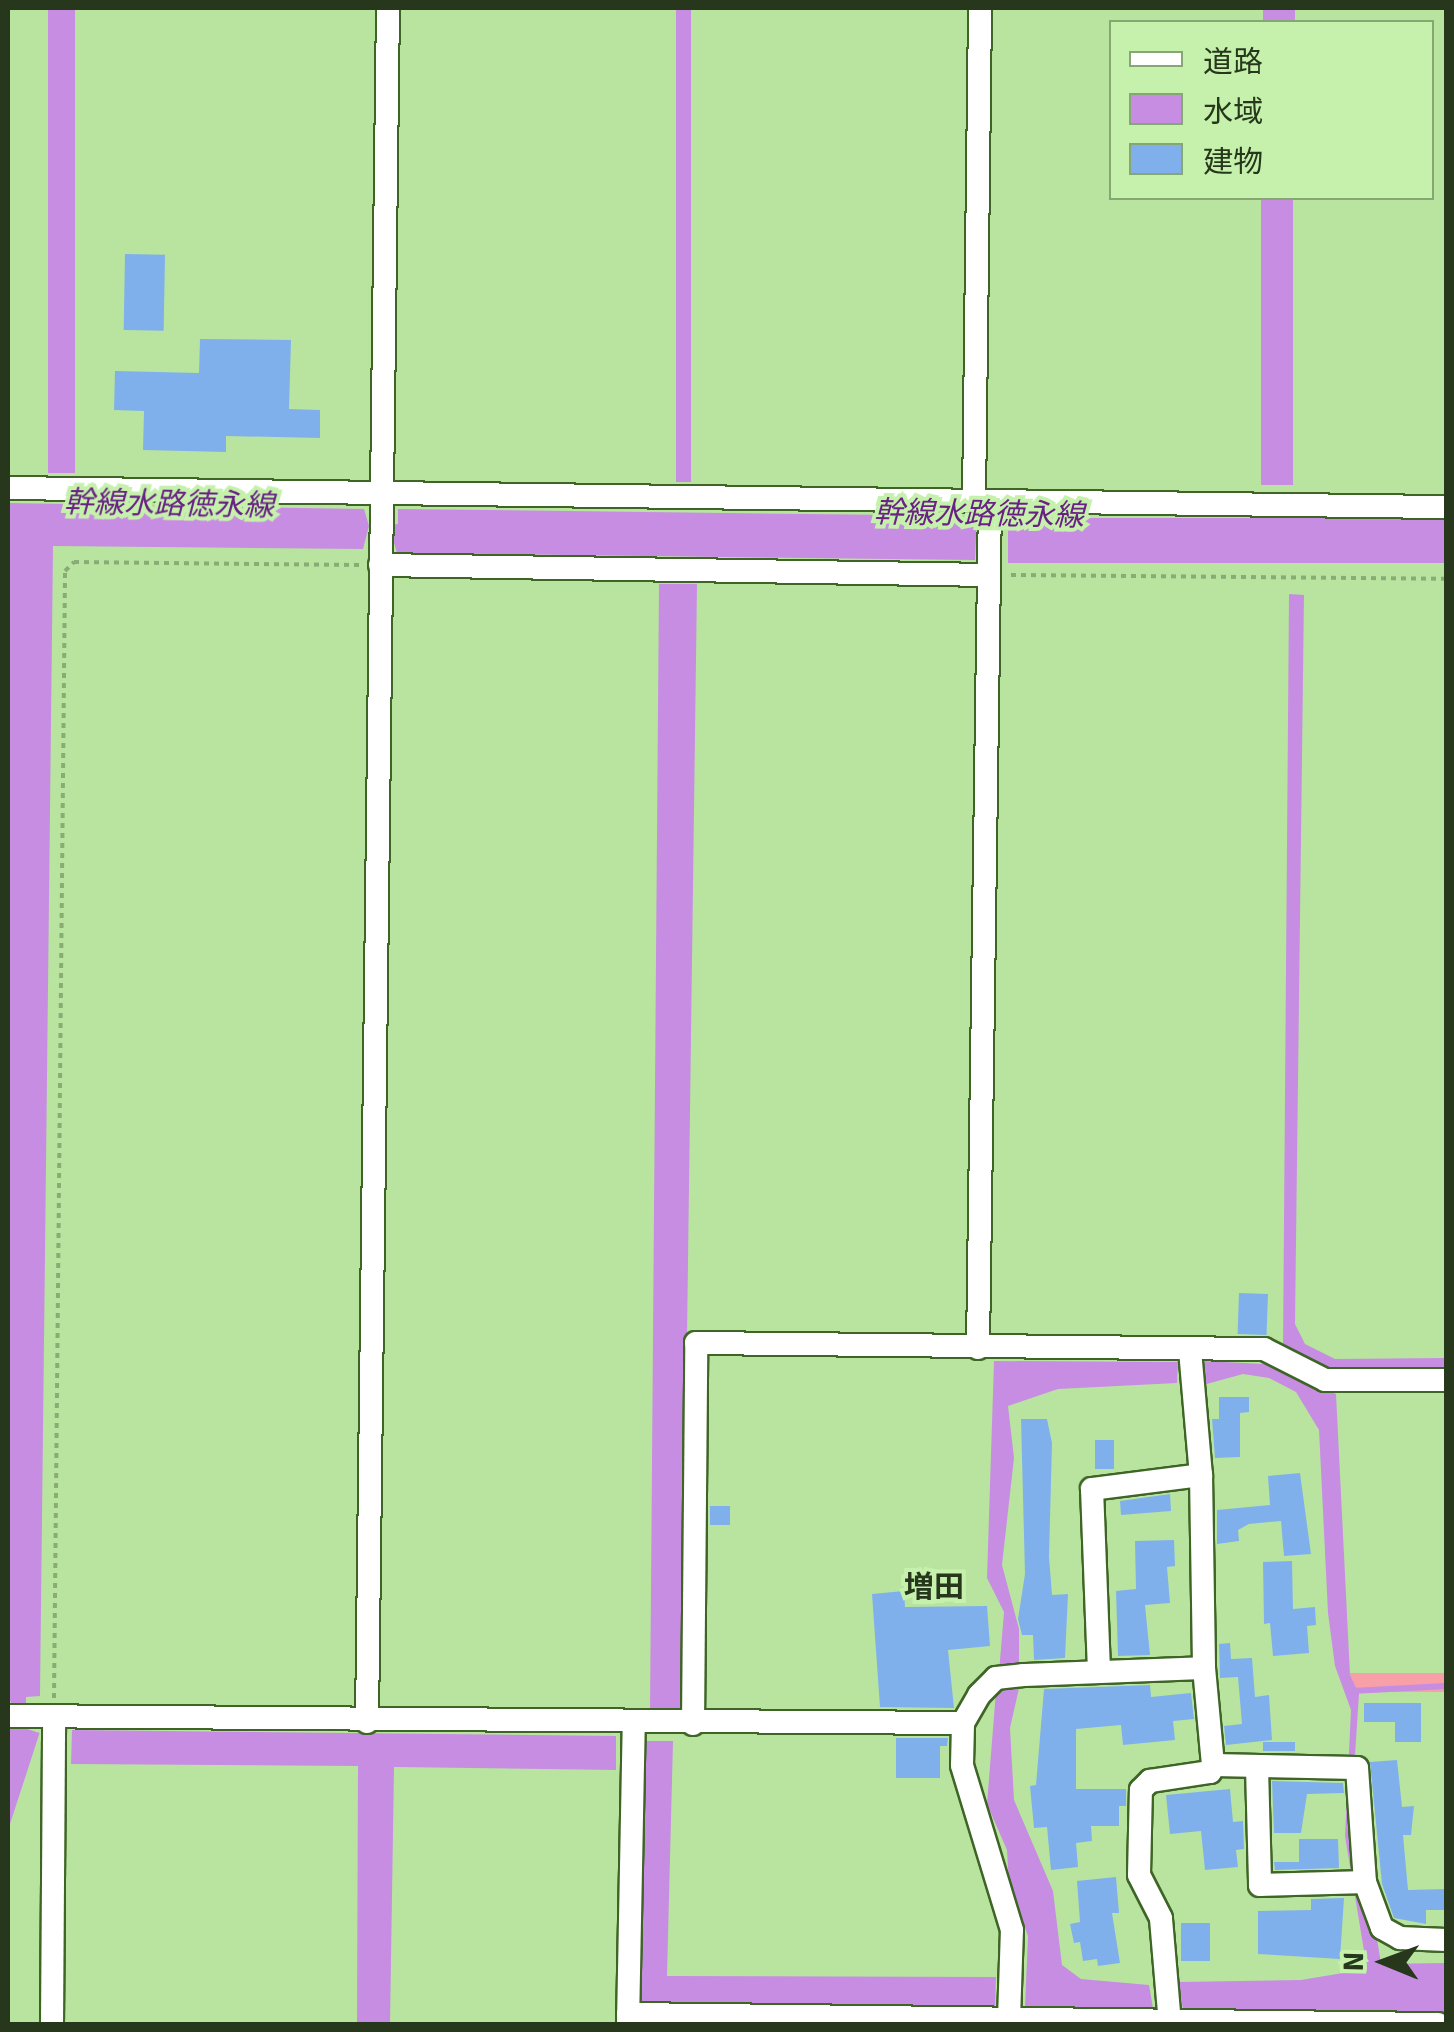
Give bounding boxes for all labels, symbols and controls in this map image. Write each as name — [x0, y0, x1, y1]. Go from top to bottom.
legend — [1109, 20, 1434, 200]
text: 道路 — [1203, 44, 1263, 81]
text: 水域 — [1203, 94, 1263, 131]
text: 建物 — [1203, 144, 1263, 181]
water label: 幹線水路徳永線 — [64, 485, 274, 525]
water label: 幹線水路徳永線 — [874, 495, 1084, 535]
district label: 増田 — [904, 1570, 964, 1606]
north arrow — [1334, 1912, 1434, 2012]
text: N — [1337, 1951, 1371, 1972]

